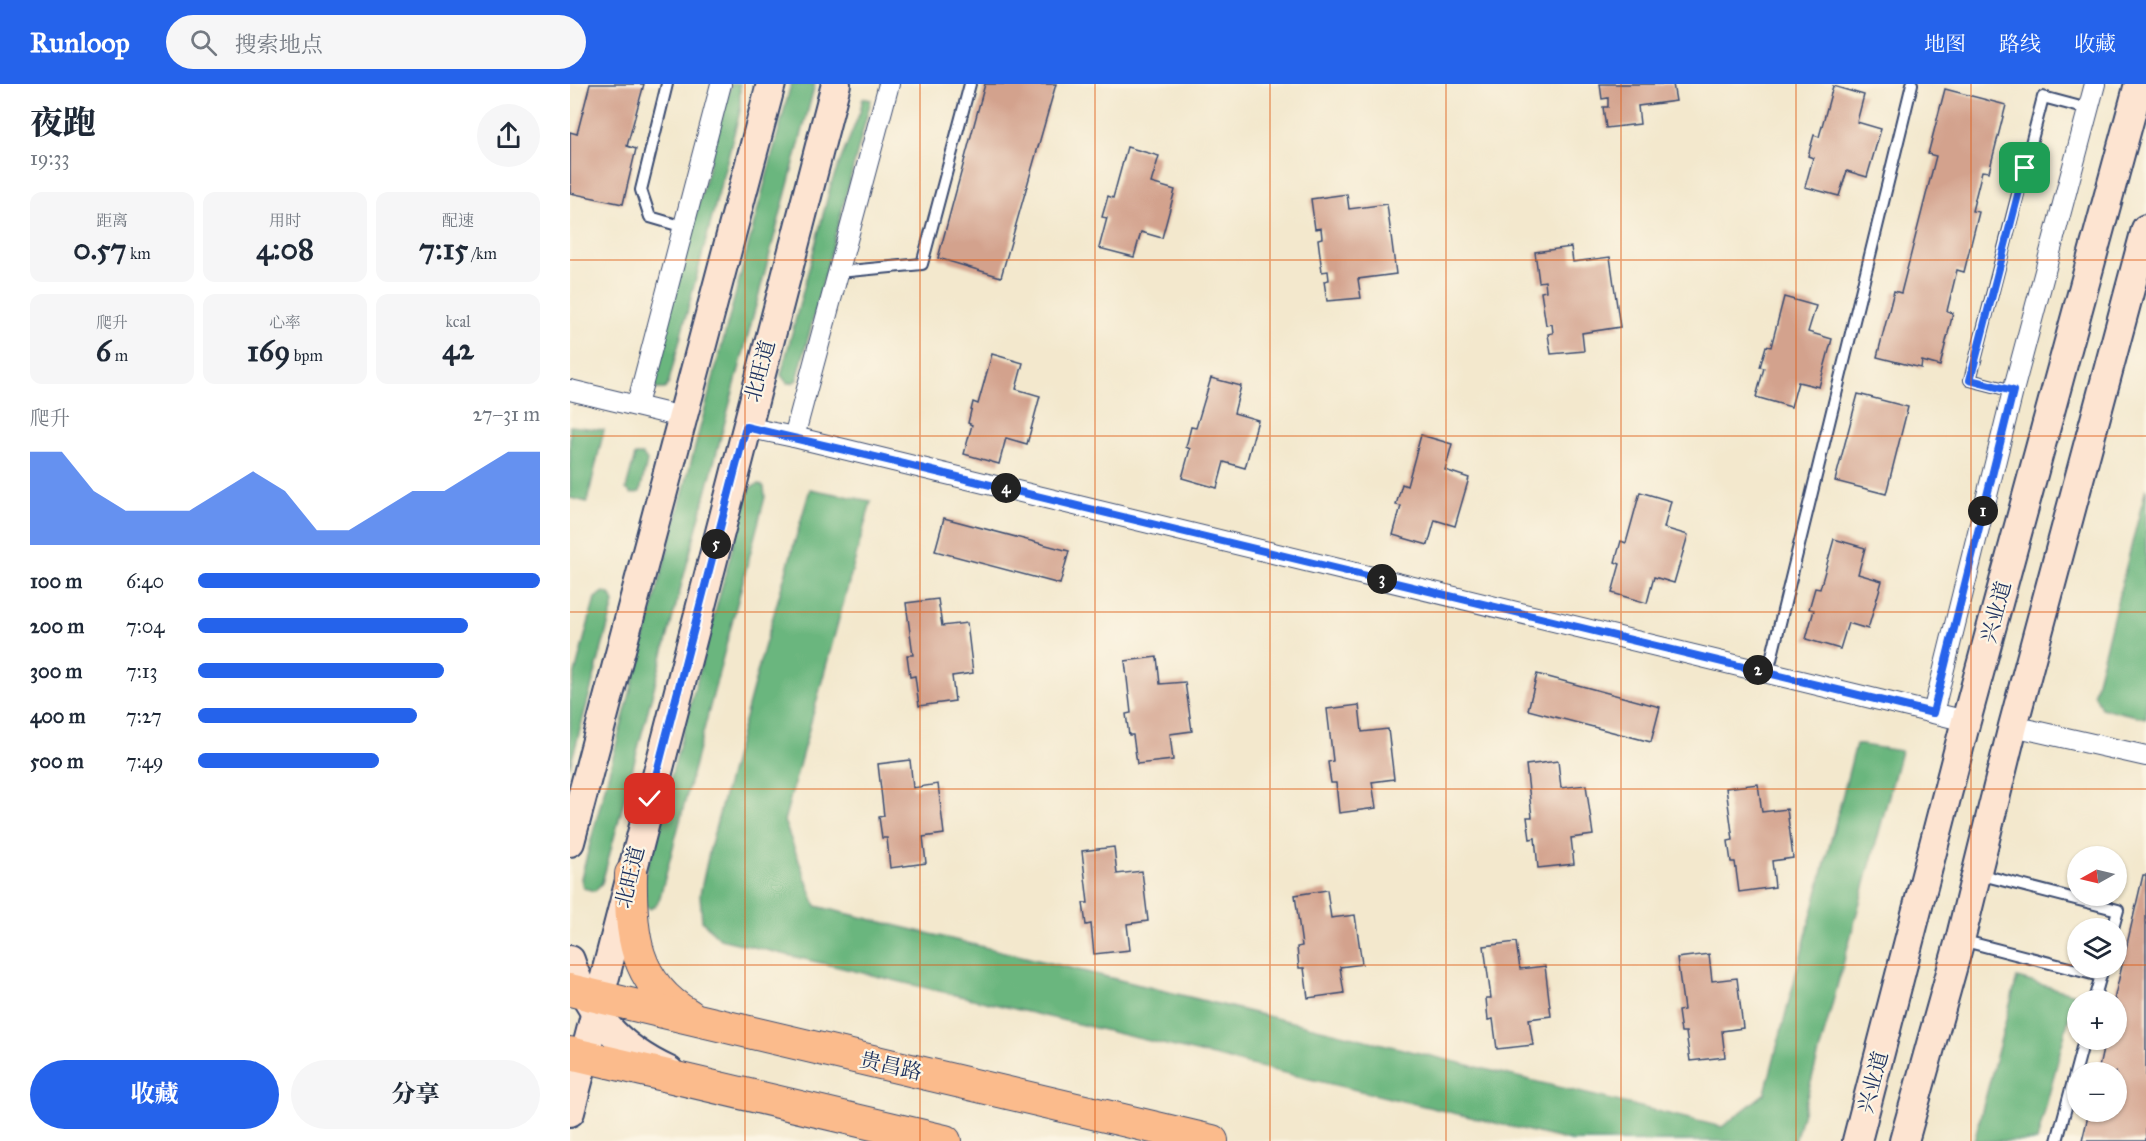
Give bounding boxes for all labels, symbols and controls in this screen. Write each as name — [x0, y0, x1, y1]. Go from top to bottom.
search box — [166, 15, 586, 69]
text: Runloop — [30, 25, 130, 60]
icon: search — [187, 26, 220, 59]
text: 搜索地点 — [235, 31, 323, 58]
text: 地图 — [1924, 31, 1966, 57]
text: 路线 — [1999, 31, 2041, 57]
text: 收藏 — [2074, 31, 2116, 57]
text: 夜跑 — [30, 103, 96, 143]
button: share — [477, 104, 540, 167]
pin — [1999, 142, 2050, 193]
text: 19:33 — [30, 146, 70, 170]
icon: arrive — [2008, 151, 2041, 184]
text: 距离 — [96, 211, 128, 230]
text: 用时 — [269, 211, 301, 230]
text: 配速 — [442, 211, 474, 230]
text: 0.57 — [73, 231, 126, 267]
text: 4:08 — [256, 231, 314, 267]
text: 7:15 — [419, 231, 468, 267]
text: km — [126, 244, 151, 263]
text: /km — [468, 244, 497, 263]
text: kcal — [445, 312, 471, 331]
text: 爬升 — [96, 313, 128, 332]
text: 心率 — [269, 313, 301, 332]
text: 42 — [442, 331, 474, 367]
text: 6 — [96, 333, 111, 369]
text: 169 — [247, 333, 290, 369]
street label: 北旺道 — [739, 337, 781, 405]
text: m — [111, 346, 128, 365]
text: bpm — [290, 346, 323, 365]
text: 27–31 m — [473, 402, 540, 426]
text: 爬升 — [30, 406, 70, 430]
pin: 4 — [991, 473, 1021, 503]
text: 4 — [1002, 478, 1010, 497]
pin: 1 — [1968, 496, 1998, 526]
text: 1 — [1980, 501, 1986, 520]
pin: 5 — [701, 529, 731, 559]
text: 5 — [712, 534, 720, 553]
pin: 3 — [1367, 564, 1397, 594]
text: 100 m — [30, 569, 82, 593]
text: 6:40 — [126, 569, 164, 593]
text: 3 — [1379, 569, 1385, 588]
street label: 兴业道 — [1975, 578, 2017, 646]
text: 200 m — [30, 614, 84, 638]
text: 7:04 — [126, 614, 165, 638]
pin: 2 — [1743, 655, 1773, 685]
text: 300 m — [30, 659, 82, 683]
text: 7:13 — [126, 659, 158, 683]
text: 2 — [1754, 660, 1762, 679]
text: 400 m — [30, 704, 86, 728]
text: 7:27 — [126, 704, 162, 728]
text: 500 m — [30, 749, 84, 773]
text: 7:49 — [126, 749, 164, 773]
pin — [624, 773, 675, 824]
icon: check — [633, 782, 666, 815]
street label: 北旺道 — [610, 843, 650, 911]
north arrow — [2067, 846, 2127, 906]
map controls — [2067, 846, 2127, 1122]
button: layers — [2067, 918, 2127, 978]
button: + — [2067, 990, 2127, 1050]
street label: 贵昌路 — [857, 1046, 925, 1086]
street label: 兴业道 — [1852, 1048, 1894, 1116]
button: 收藏 — [30, 1060, 279, 1129]
button: 分享 — [291, 1060, 540, 1129]
button: − — [2067, 1062, 2127, 1122]

